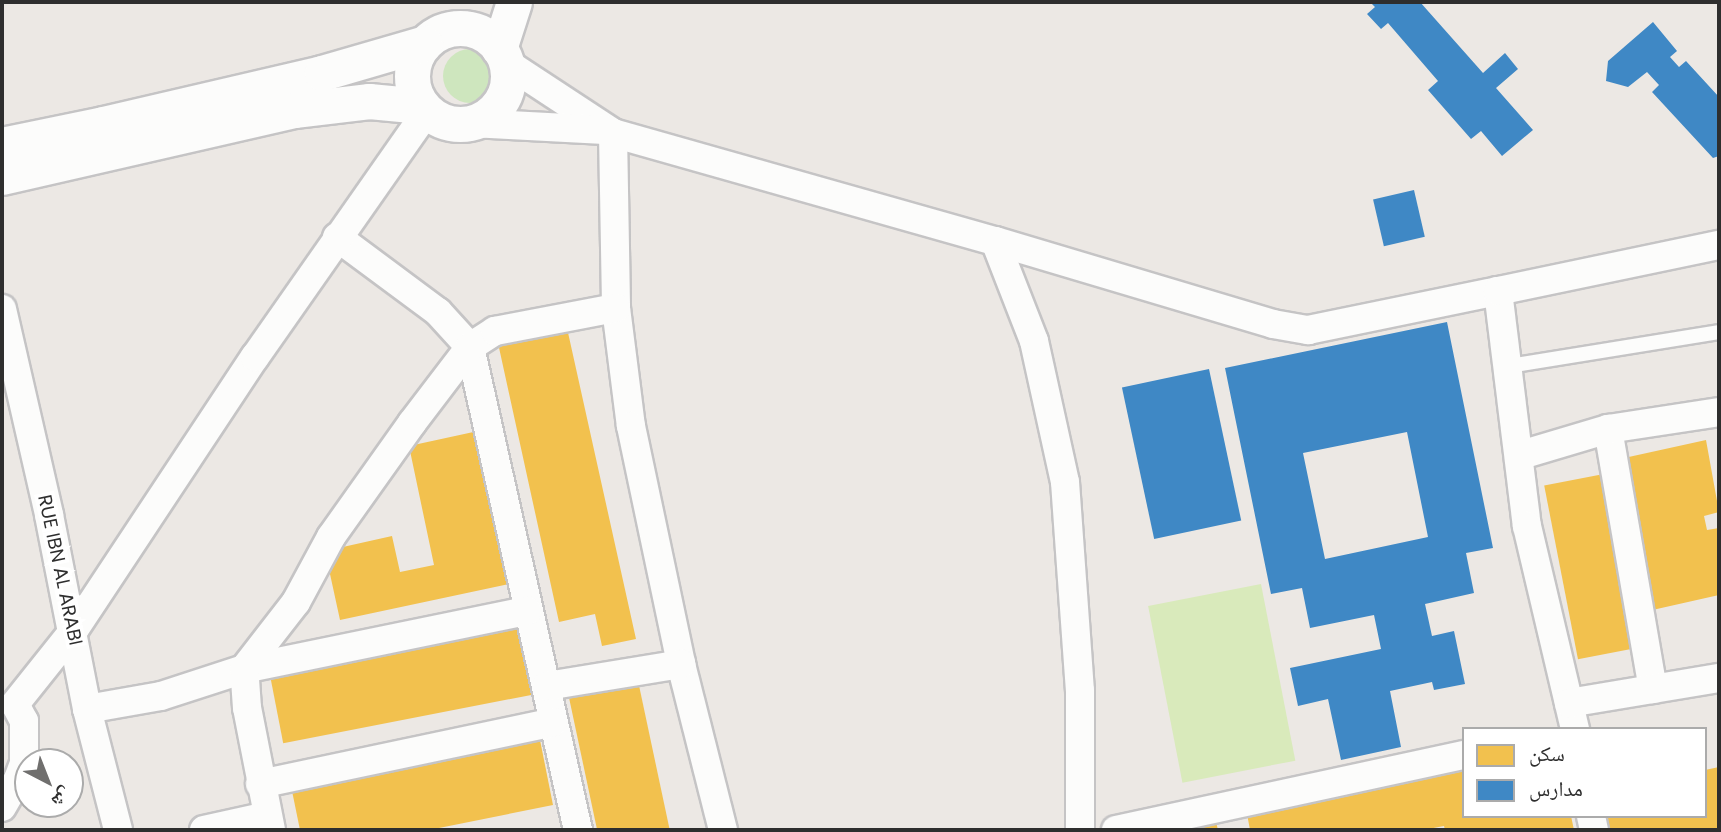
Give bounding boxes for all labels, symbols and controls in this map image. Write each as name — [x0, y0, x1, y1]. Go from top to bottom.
street label: RUE IBN AL ARABI — [33, 493, 87, 647]
legend — [1462, 727, 1707, 818]
text: سكن — [1529, 739, 1565, 768]
north arrow — [14, 748, 84, 818]
text: مدارس — [1529, 774, 1583, 803]
text: ش — [46, 781, 79, 814]

